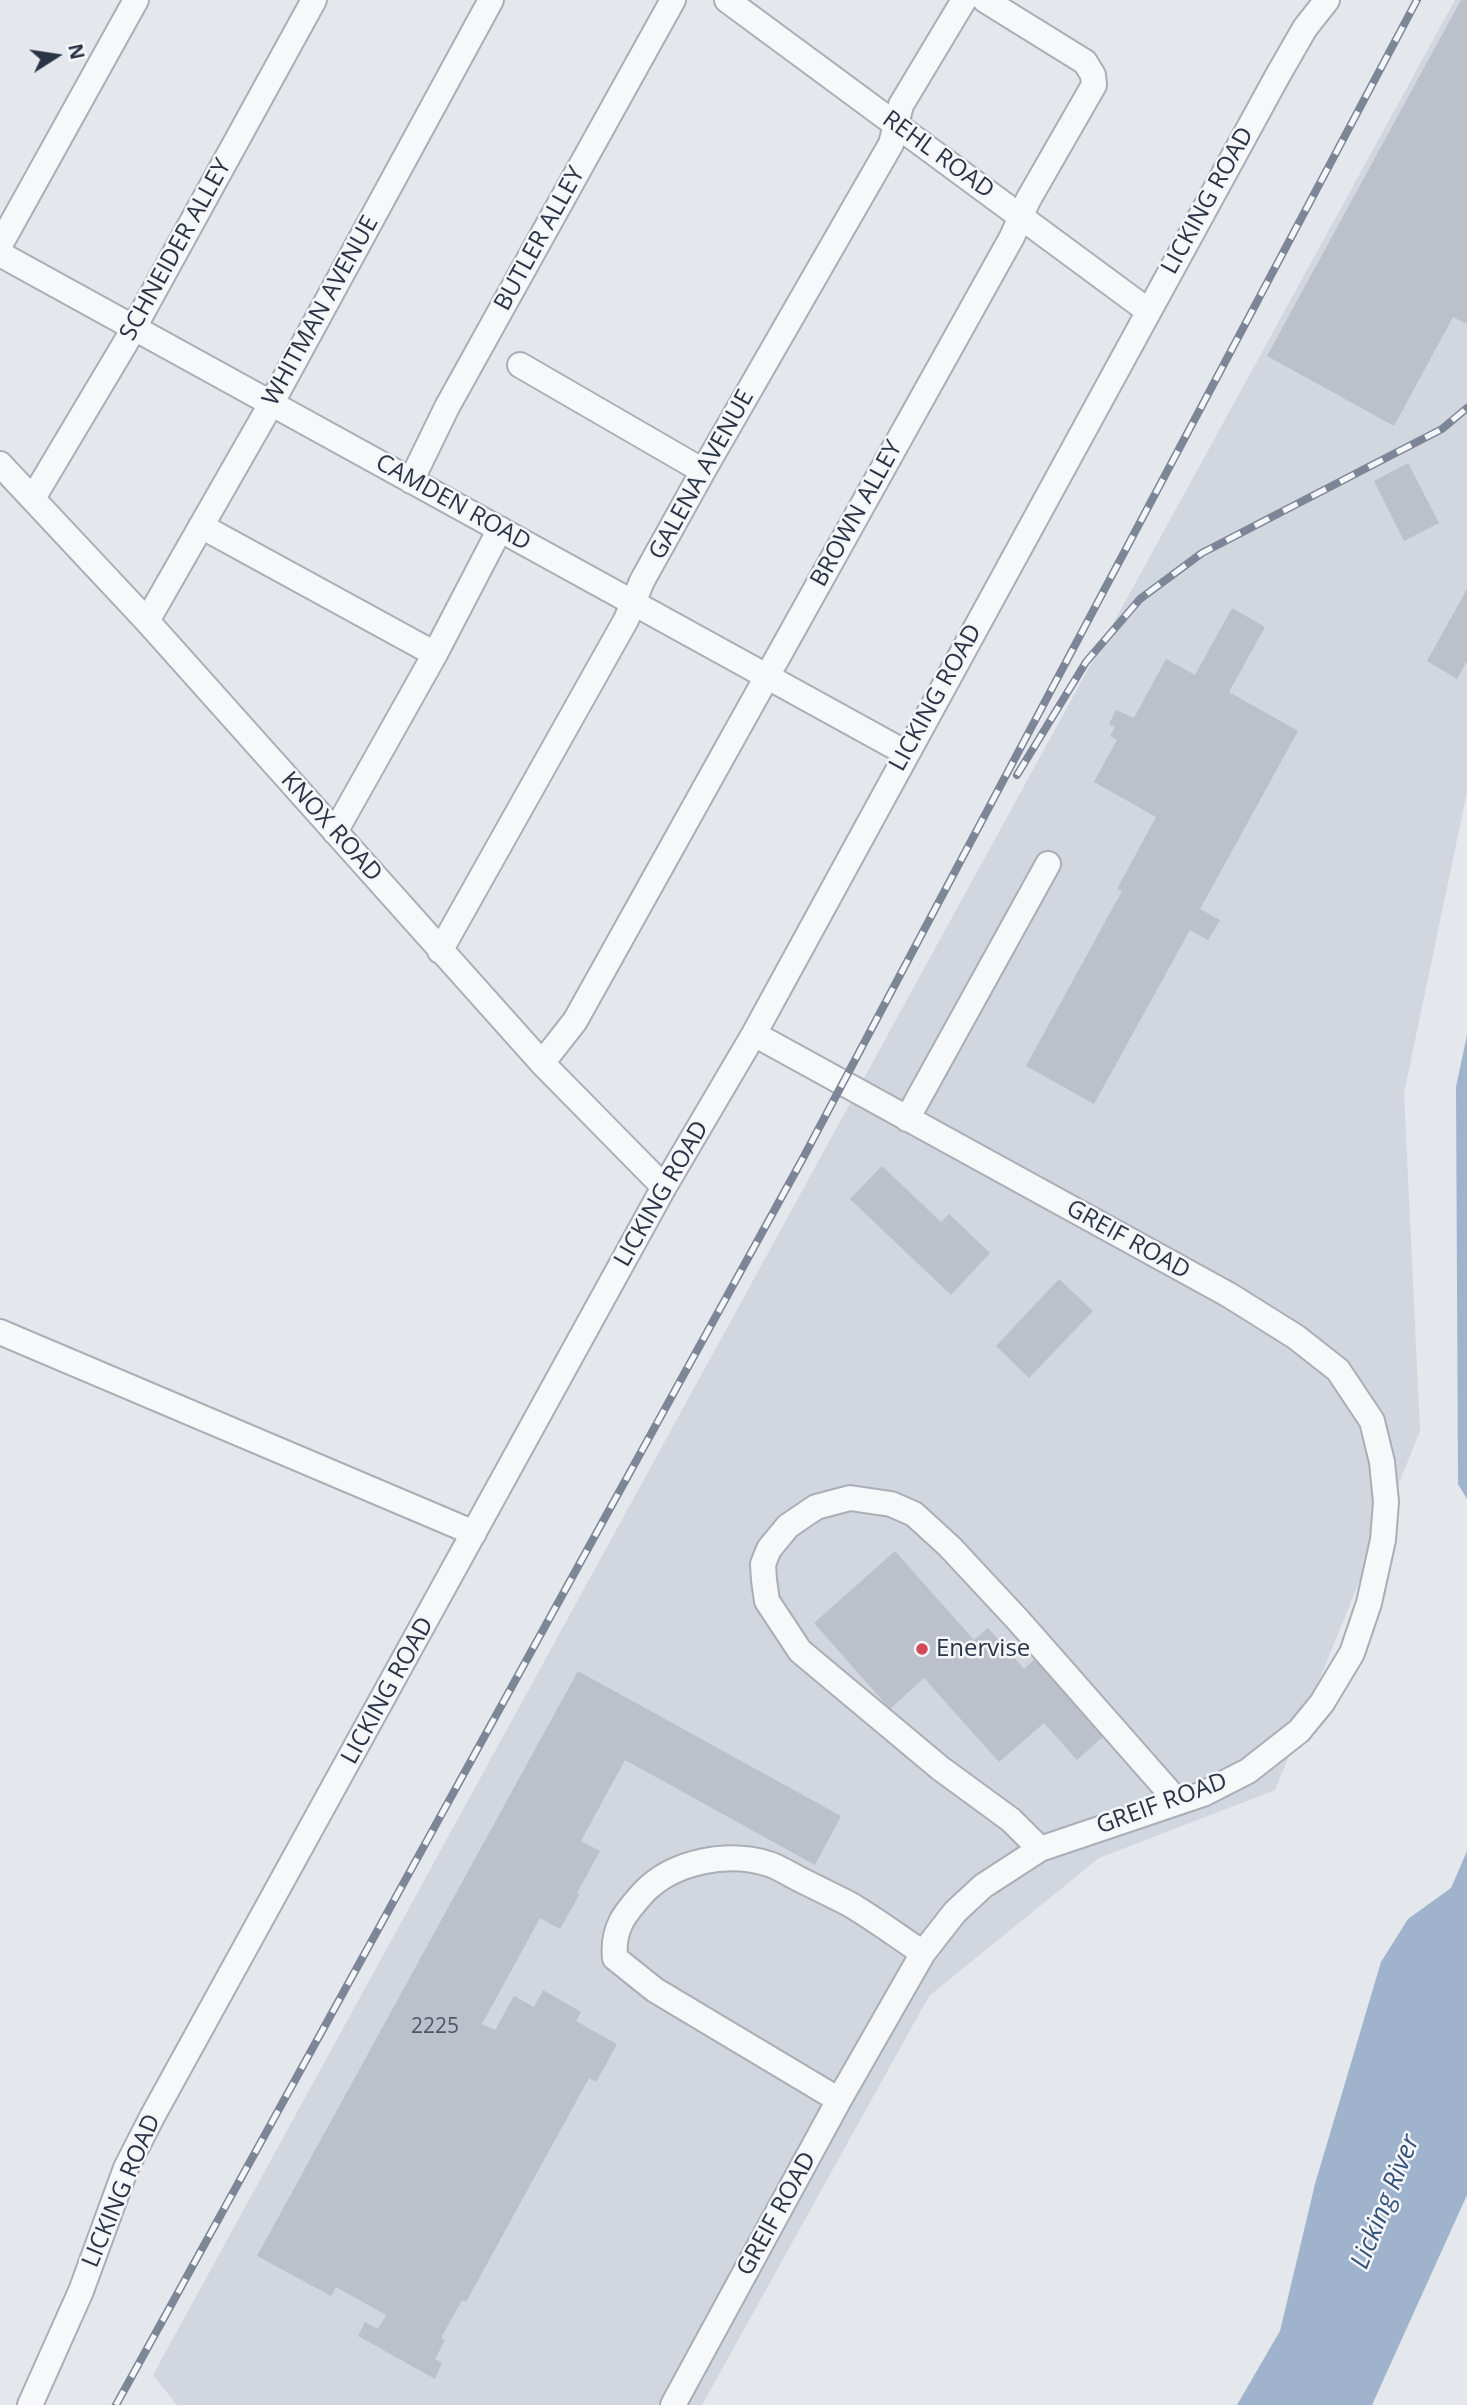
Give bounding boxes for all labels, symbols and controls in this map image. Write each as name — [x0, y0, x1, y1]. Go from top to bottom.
north arrow — [21, 21, 91, 91]
text: N — [62, 41, 91, 62]
street label: REHL ROAD — [877, 105, 999, 205]
street label: LICKING ROAD — [1156, 122, 1260, 280]
street label: SCHNEIDER ALLEY — [114, 154, 238, 346]
street label: BUTLER ALLEY — [489, 162, 591, 316]
street label: WHITMAN AVENUE — [257, 211, 385, 411]
street label: GALENA AVENUE — [643, 385, 761, 565]
street label: BROWN ALLEY — [805, 436, 909, 592]
street label: CAMDEN ROAD — [370, 448, 536, 558]
street label: LICKING ROAD — [884, 619, 988, 777]
street label: KNOX ROAD — [274, 766, 388, 888]
street label: LICKING ROAD — [609, 1116, 715, 1272]
street label: GREIF ROAD — [1061, 1194, 1195, 1286]
street label: LICKING ROAD — [336, 1612, 440, 1770]
place label: Enervise — [936, 1635, 1030, 1663]
marker: Enervise — [914, 1641, 930, 1657]
street label: GREIF ROAD — [1093, 1767, 1231, 1841]
house number: 2225 — [411, 2014, 459, 2040]
street label: LICKING ROAD — [77, 2110, 167, 2272]
water label: Licking River — [1345, 2130, 1427, 2274]
street label: GREIF ROAD — [731, 2147, 823, 2281]

